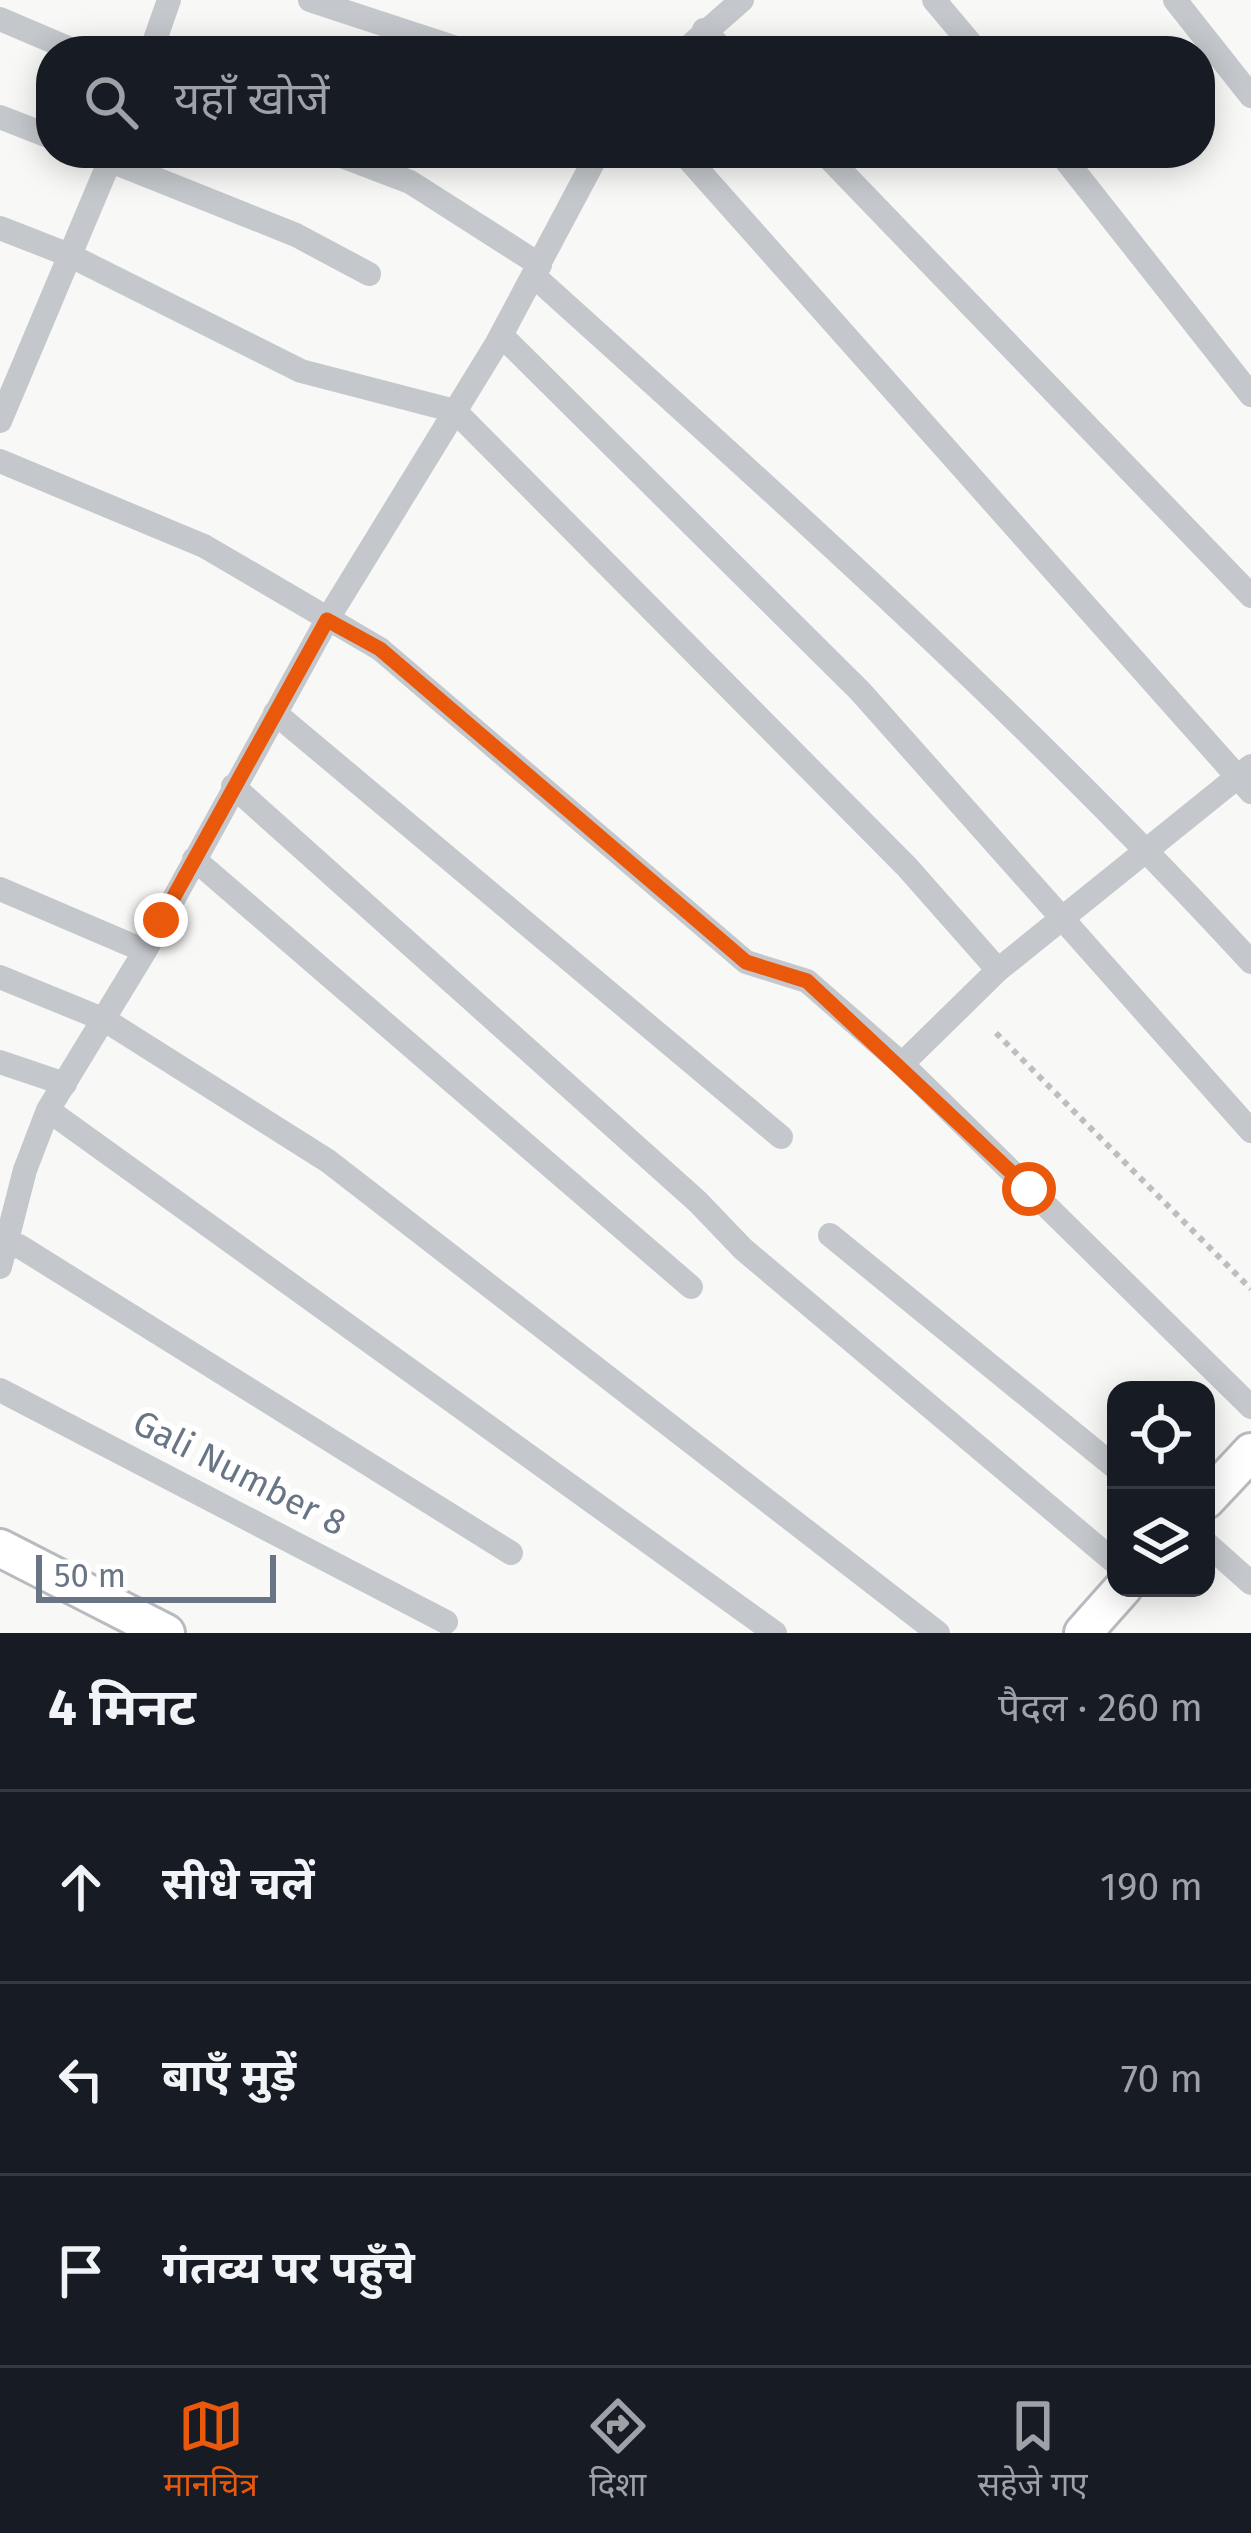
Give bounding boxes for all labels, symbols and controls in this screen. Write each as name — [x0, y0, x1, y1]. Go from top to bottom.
search box — [36, 36, 1215, 168]
icon: search — [78, 69, 144, 135]
text: यहाँ खोजें — [174, 72, 329, 126]
route end — [134, 893, 188, 947]
route start — [1002, 1162, 1056, 1216]
map controls — [1107, 1381, 1215, 1597]
button: locate — [1107, 1381, 1215, 1489]
street label: Gali Number 8 — [126, 1400, 353, 1545]
button: layers — [1107, 1489, 1215, 1597]
scale bar — [36, 1549, 276, 1602]
text: 50 m — [54, 1556, 126, 1596]
text: 4 मिनट — [48, 1677, 196, 1739]
text: पैदल · 260 m — [998, 1685, 1203, 1731]
icon: ahead — [48, 1854, 114, 1920]
text: सीधे चलें — [162, 1857, 315, 1911]
text: 190 m — [1100, 1864, 1203, 1910]
icon: left — [48, 2046, 114, 2112]
text: बाएँ मुड़ें — [162, 2049, 296, 2103]
text: 70 m — [1121, 2056, 1203, 2102]
icon: arrive — [48, 2238, 114, 2304]
text: गंतव्य पर पहुँचे — [162, 2241, 415, 2295]
tab: मानचित्र — [163, 2393, 258, 2509]
tab: दिशा — [585, 2393, 651, 2509]
tab: सहेजे गए — [978, 2393, 1088, 2509]

